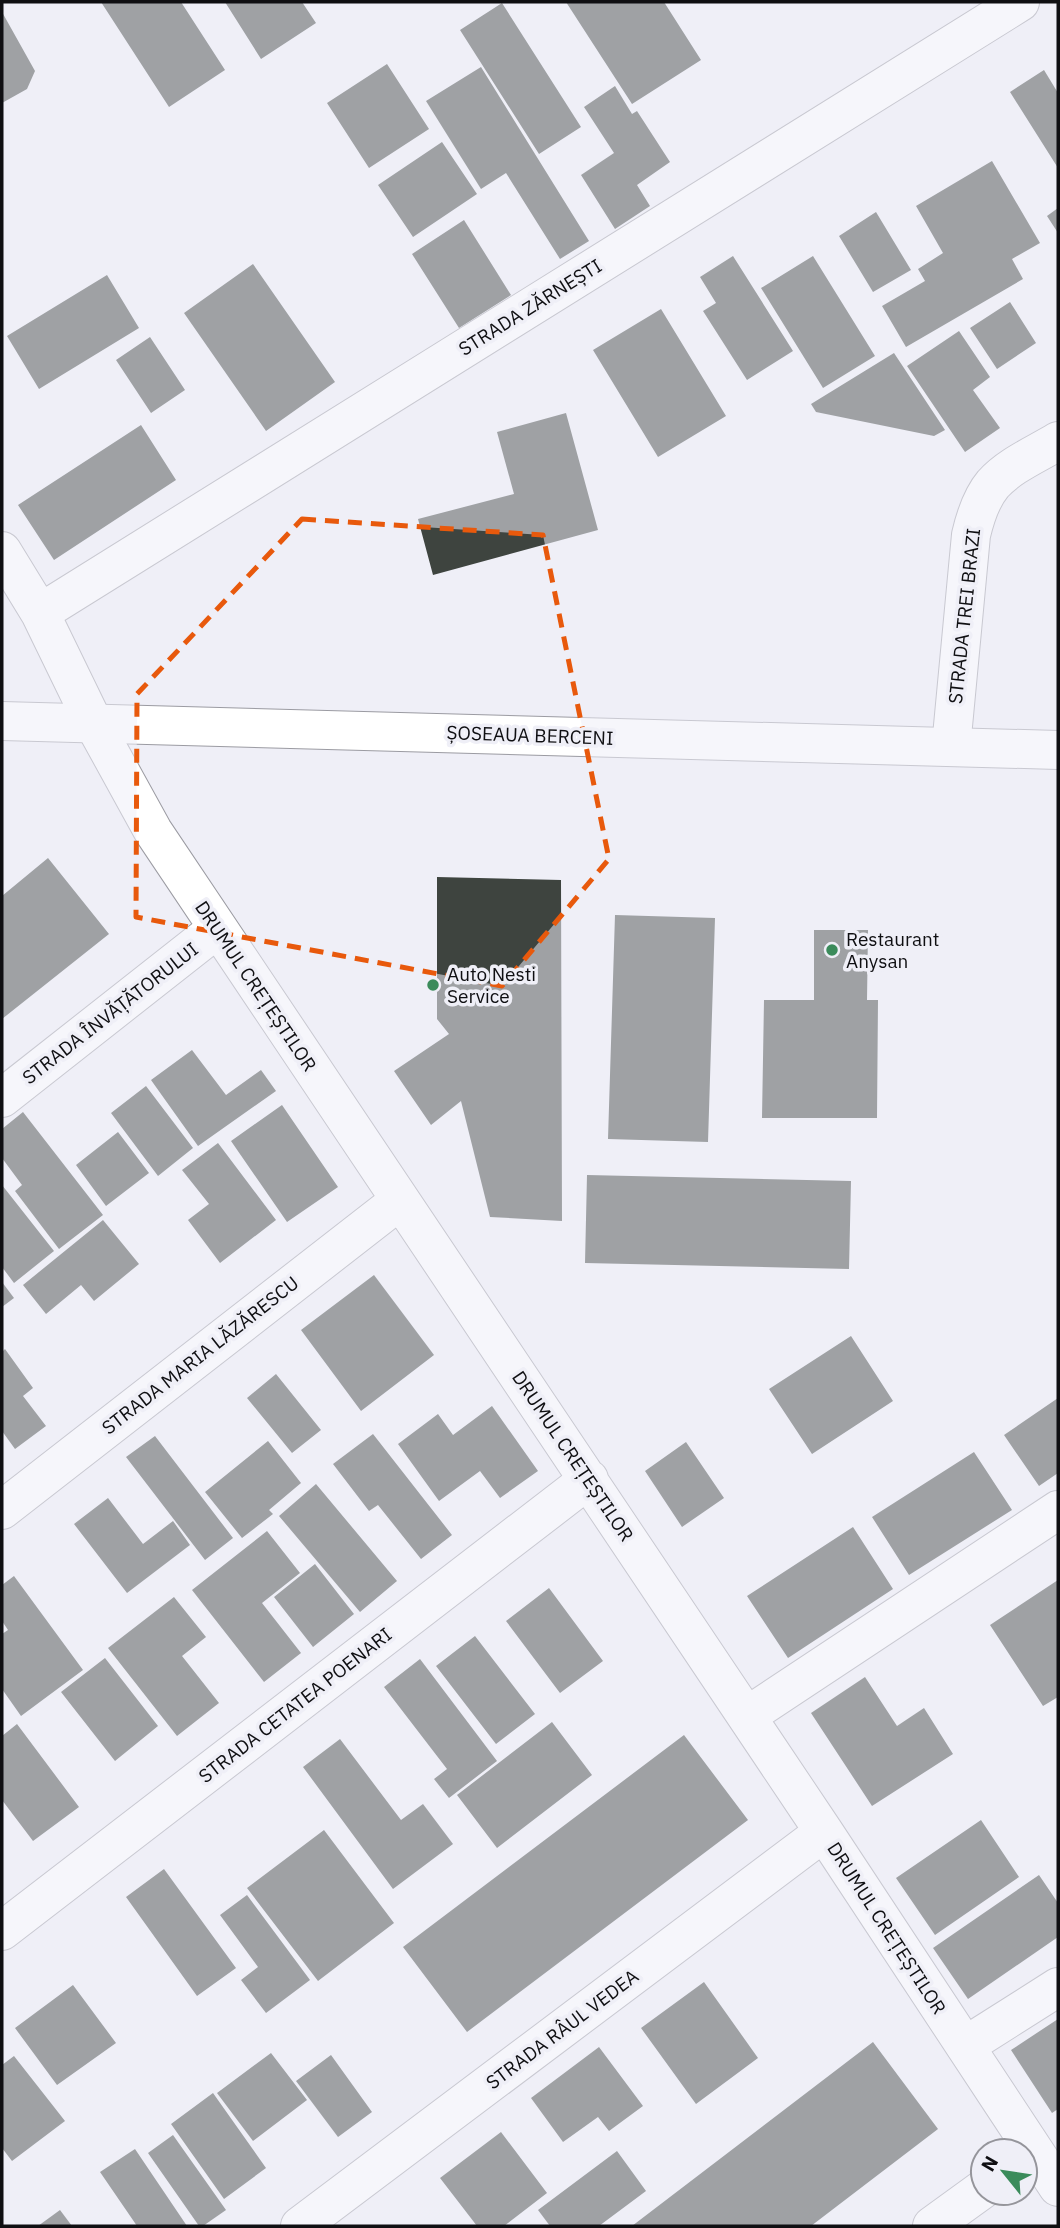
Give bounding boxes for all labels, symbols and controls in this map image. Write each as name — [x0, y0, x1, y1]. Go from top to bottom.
street label: STRADA ZĂRNEȘTI — [454, 253, 606, 361]
street label: STRADA TREI BRAZI — [943, 527, 985, 705]
street label: ȘOSEAUA BERCENI — [446, 720, 614, 750]
street label: DRUMUL CREȚEȘTILOR — [190, 896, 322, 1076]
place label: Restaurant Anysan — [846, 927, 940, 973]
street label: STRADA ÎNVĂȚĂTORULUI — [17, 937, 203, 1089]
marker: Restaurant Anysan — [824, 942, 840, 958]
place label: Auto Nesti Service — [447, 962, 536, 1008]
marker: Auto Nesti Service — [425, 977, 441, 993]
street label: STRADA MARIA LĂZĂRESCU — [97, 1271, 303, 1439]
street label: DRUMUL CREȚEȘTILOR — [507, 1366, 639, 1546]
street label: STRADA CETATEA POENARI — [194, 1622, 396, 1788]
street label: DRUMUL CREȚEȘTILOR — [822, 1837, 952, 2019]
street label: STRADA RÂUL VEDEA — [481, 1964, 643, 2094]
north arrow — [969, 2137, 1039, 2207]
text: N — [975, 2152, 1003, 2175]

